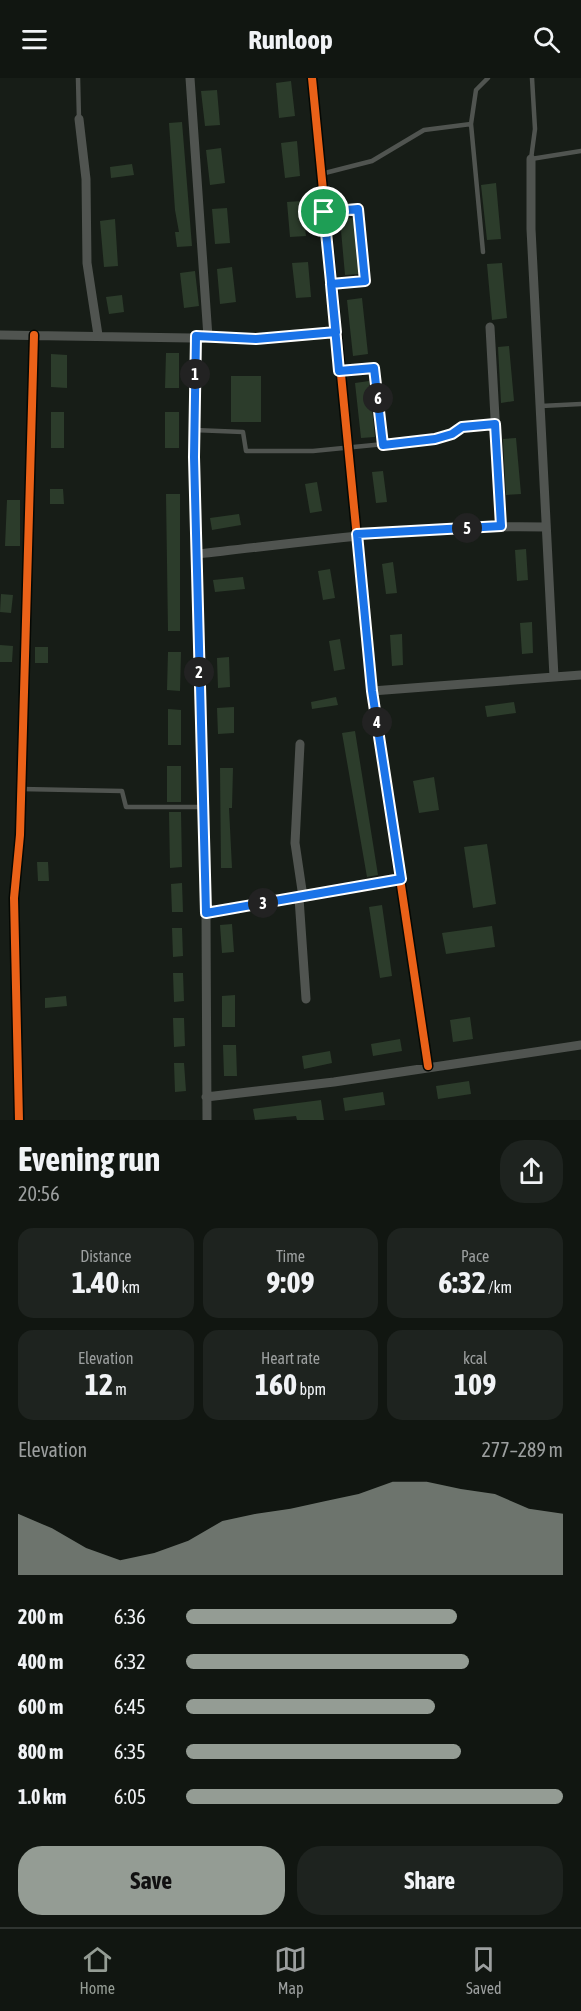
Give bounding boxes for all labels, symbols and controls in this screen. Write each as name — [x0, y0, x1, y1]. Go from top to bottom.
icon: menu — [18, 23, 51, 56]
icon: search — [530, 23, 563, 56]
text: Runloop — [248, 24, 333, 55]
pin — [298, 186, 349, 237]
icon: arrive — [307, 195, 340, 228]
pin: 1 — [180, 359, 210, 389]
text: 1 — [191, 365, 199, 383]
pin: 6 — [363, 383, 393, 413]
text: 6 — [374, 389, 382, 407]
pin: 5 — [452, 513, 482, 543]
text: 5 — [463, 519, 471, 537]
pin: 2 — [184, 657, 214, 687]
text: 2 — [195, 663, 203, 681]
pin: 4 — [362, 707, 392, 737]
text: 4 — [373, 713, 381, 731]
pin: 3 — [248, 888, 278, 918]
text: 3 — [259, 894, 267, 912]
text: Evening run — [18, 1140, 160, 1178]
button: share — [500, 1140, 563, 1203]
text: 20:56 — [18, 1182, 60, 1205]
text: Distance — [80, 1247, 131, 1265]
text: Time — [276, 1247, 305, 1265]
text: Pace — [461, 1247, 489, 1265]
text: 1.40 — [72, 1265, 119, 1299]
text: 9:09 — [266, 1265, 315, 1299]
text: 6:32 — [438, 1265, 486, 1299]
text: km — [119, 1278, 140, 1296]
text: /km — [486, 1278, 512, 1296]
text: Elevation — [78, 1349, 134, 1367]
text: Heart rate — [261, 1349, 320, 1367]
text: kcal — [463, 1349, 487, 1367]
text: 12 — [85, 1367, 113, 1401]
text: 160 — [255, 1367, 297, 1401]
text: 109 — [454, 1367, 496, 1401]
text: m — [113, 1380, 127, 1398]
text: bpm — [297, 1380, 326, 1398]
text: Elevation — [18, 1438, 87, 1461]
text: 277–289 m — [481, 1438, 563, 1461]
text: 200 m — [18, 1605, 63, 1628]
text: 6:36 — [114, 1605, 146, 1628]
text: 400 m — [18, 1650, 63, 1673]
text: 6:32 — [114, 1650, 146, 1673]
text: 600 m — [18, 1695, 63, 1718]
text: 6:45 — [114, 1695, 146, 1718]
text: 800 m — [18, 1740, 63, 1763]
text: 6:35 — [114, 1740, 146, 1763]
text: 1.0 km — [18, 1785, 66, 1808]
text: 6:05 — [114, 1785, 146, 1808]
button: Save — [18, 1846, 285, 1915]
button: Share — [297, 1846, 563, 1915]
tab: Home — [80, 1943, 115, 1997]
tab: Map — [274, 1943, 307, 1997]
tab: Saved — [466, 1943, 501, 1997]

